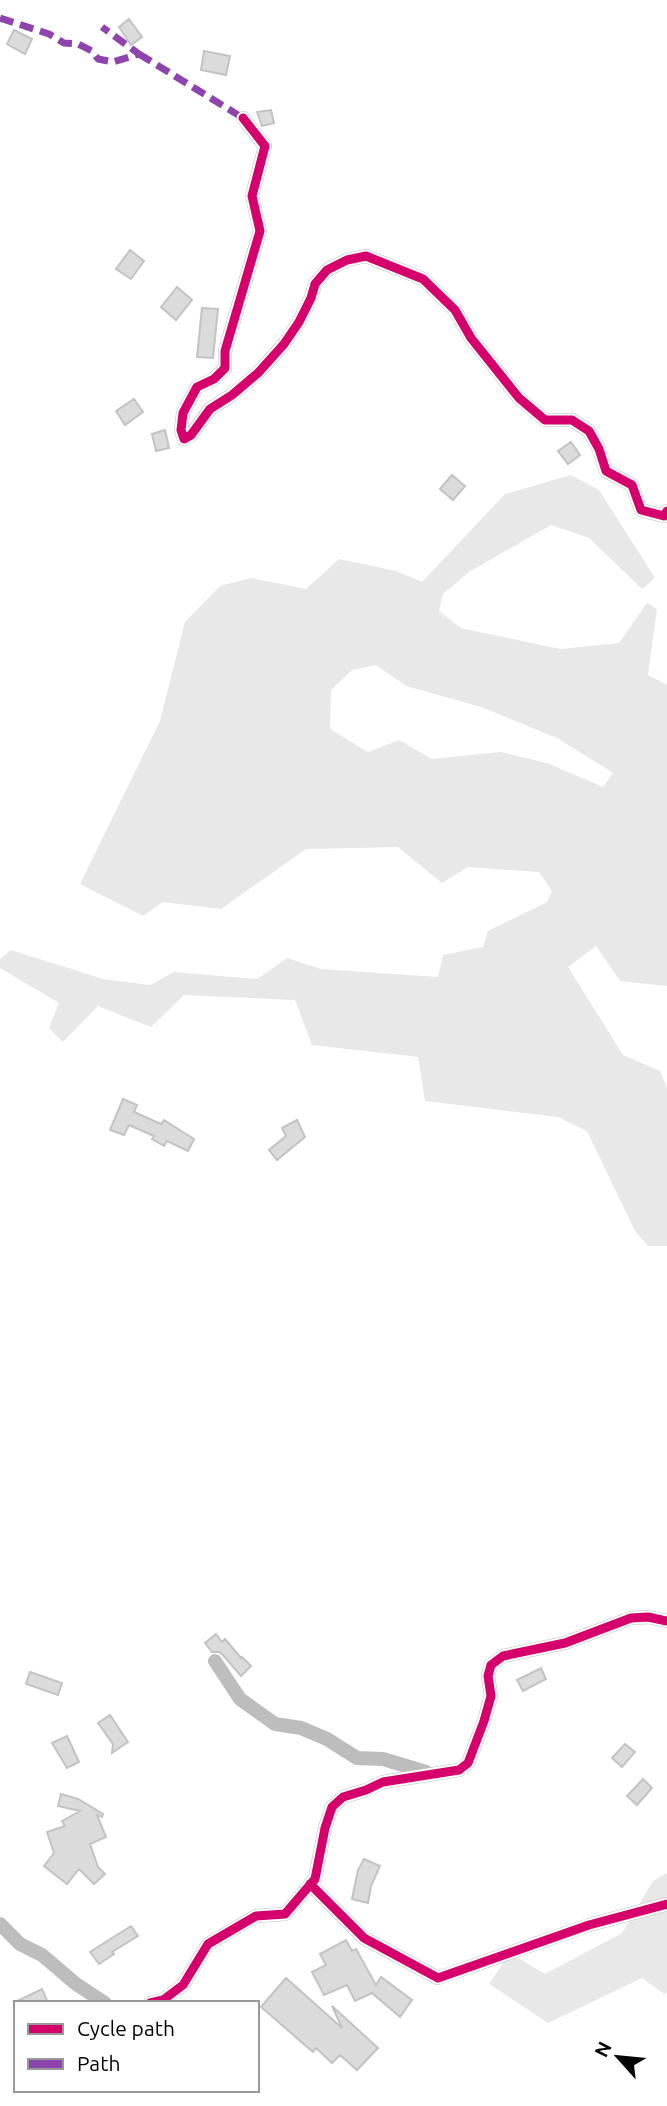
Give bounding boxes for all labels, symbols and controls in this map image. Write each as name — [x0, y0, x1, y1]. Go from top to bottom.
legend — [14, 2001, 259, 2092]
text: Cycle path — [77, 2016, 175, 2040]
north arrow — [583, 2022, 653, 2092]
text: N — [590, 2038, 616, 2061]
text: Path — [77, 2051, 120, 2075]

